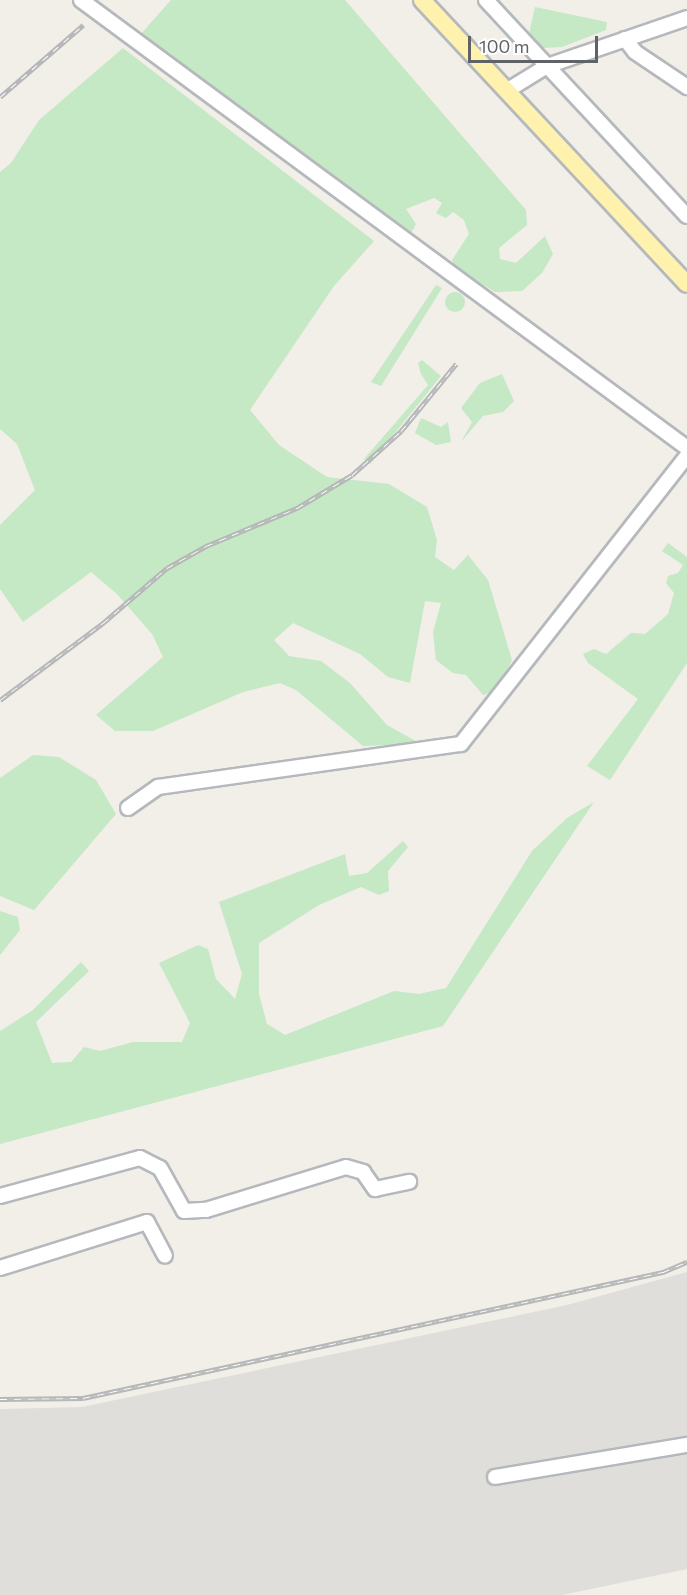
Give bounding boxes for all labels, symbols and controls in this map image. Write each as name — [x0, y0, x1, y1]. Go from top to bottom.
scale bar — [471, 24, 602, 62]
text: 100 m — [479, 35, 529, 57]

